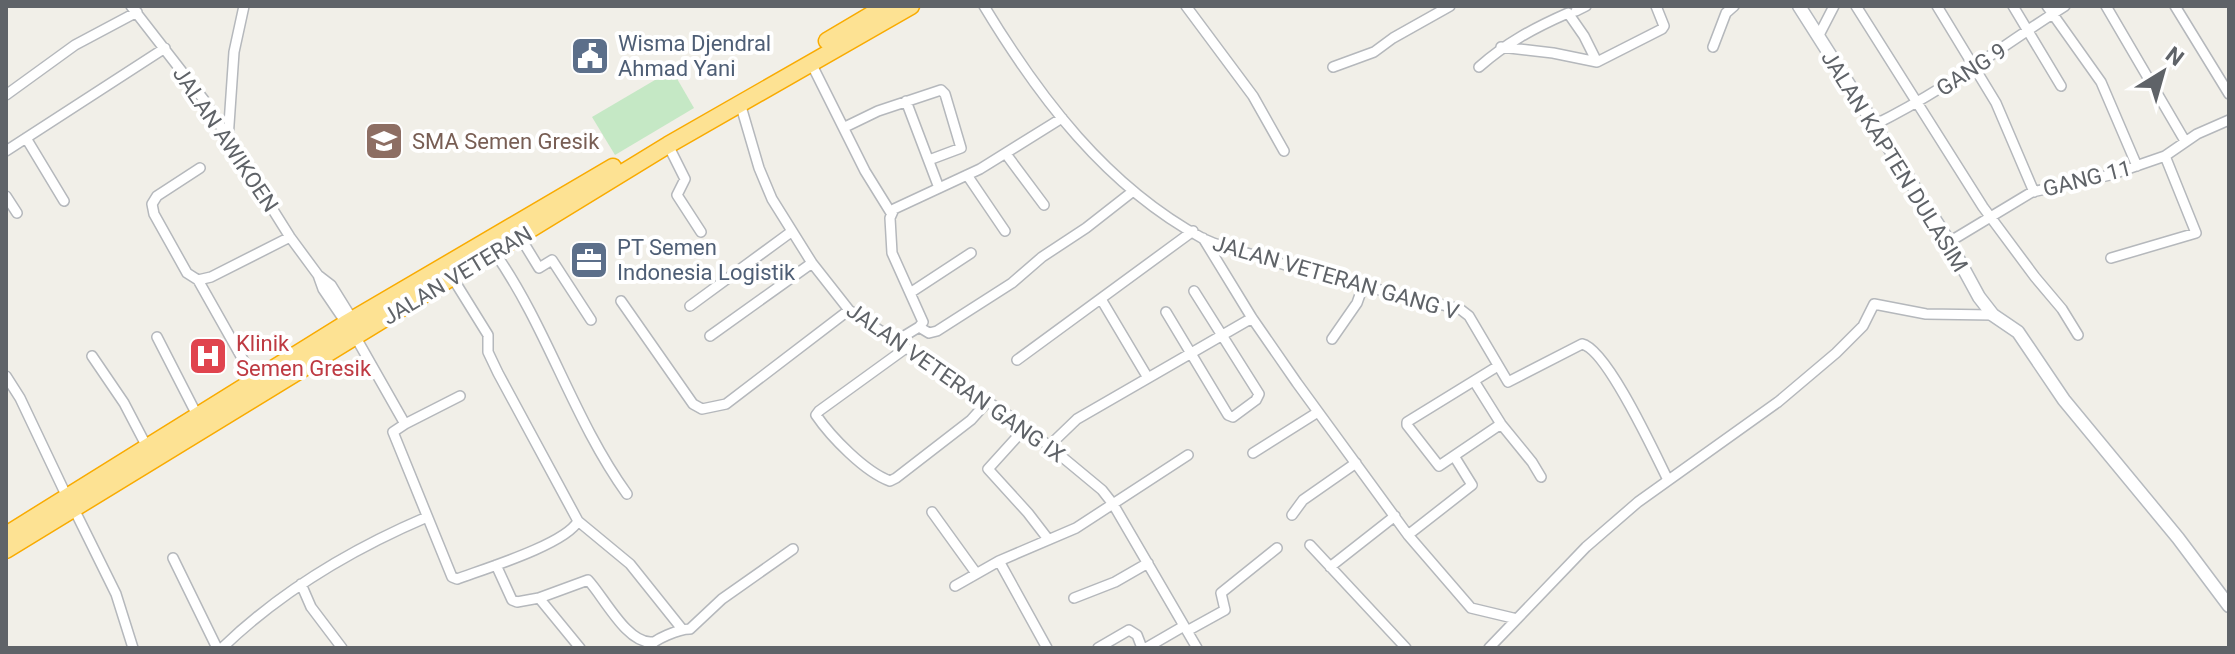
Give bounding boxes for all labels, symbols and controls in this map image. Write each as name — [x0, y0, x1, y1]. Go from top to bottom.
place label: Wisma Djendral Ahmad Yani — [618, 31, 771, 81]
north arrow — [2123, 32, 2203, 112]
public building icon: Wisma Djendral Ahmad Yani — [569, 35, 611, 77]
street label: GANG 9 — [1932, 38, 2011, 101]
text: N — [2161, 42, 2188, 71]
street label: JALAN KAPTEN DULASIM — [1816, 46, 1973, 276]
street label: JALAN AWIKOEN — [168, 62, 283, 217]
school or university icon: SMA Semen Gresik — [363, 120, 405, 162]
place label: SMA Semen Gresik — [412, 129, 600, 154]
street label: GANG 11 — [2040, 155, 2134, 202]
street label: JALAN VETERAN — [378, 221, 536, 330]
street label: JALAN VETERAN GANG V — [1210, 230, 1462, 325]
place label: PT Semen Indonesia Logistik — [617, 235, 796, 285]
office icon: PT Semen Indonesia Logistik — [568, 239, 610, 281]
street label: JALAN VETERAN GANG IX — [842, 297, 1070, 468]
place label: Klinik Semen Gresik — [236, 331, 372, 381]
hospital icon: Klinik Semen Gresik — [187, 335, 229, 377]

